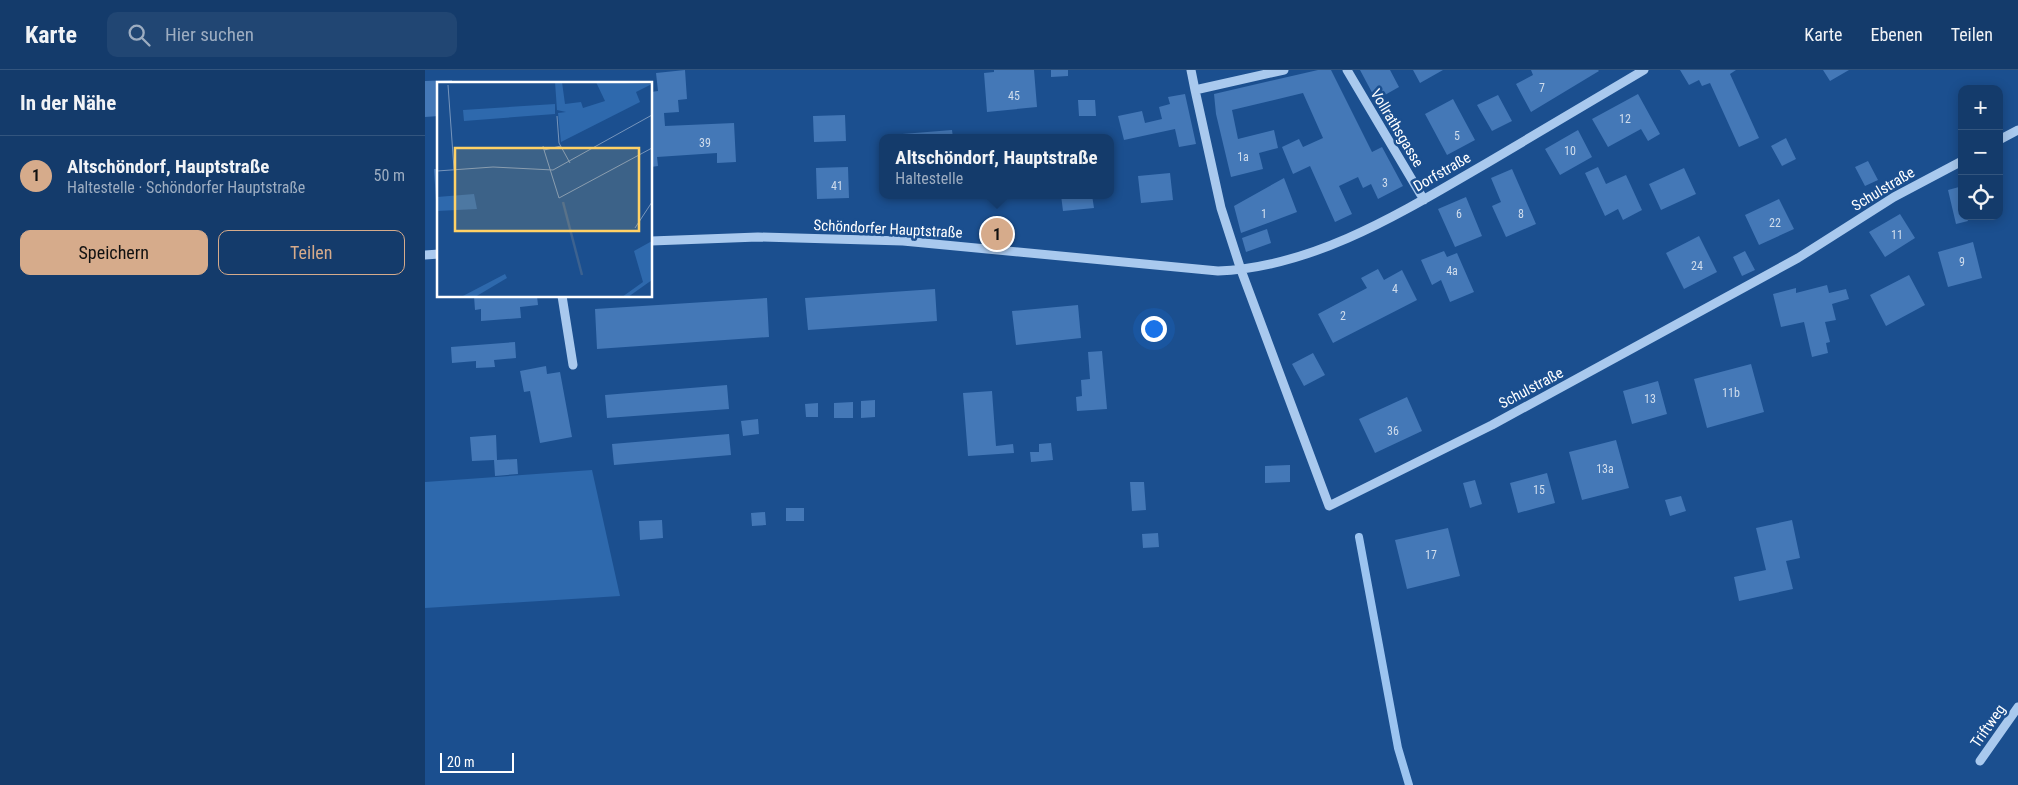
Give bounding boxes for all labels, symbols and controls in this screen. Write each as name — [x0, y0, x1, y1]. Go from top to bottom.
search box — [107, 12, 457, 57]
text: Karte — [25, 21, 77, 49]
icon: search — [125, 21, 153, 49]
text: Hier suchen — [165, 23, 254, 46]
text: Karte — [1804, 24, 1843, 45]
text: Ebenen — [1871, 24, 1923, 45]
text: Teilen — [1951, 24, 1993, 45]
house number: 7 — [1539, 81, 1545, 95]
inset map — [437, 82, 653, 298]
map controls — [1958, 85, 2003, 220]
button: + — [1958, 85, 2003, 130]
street label: Vollrathsgasse — [1367, 86, 1427, 170]
house number: 45 — [1008, 89, 1020, 103]
text: In der Nähe — [20, 91, 116, 115]
house number: 12 — [1619, 112, 1631, 126]
house number: 5 — [1454, 129, 1460, 143]
button: − — [1958, 130, 2003, 175]
popup — [879, 134, 1114, 199]
house number: 39 — [699, 136, 711, 150]
house number: 10 — [1564, 144, 1576, 158]
text: Altschöndorf, Hauptstraße — [895, 146, 1098, 169]
street label: Dorfstraße — [1410, 148, 1474, 196]
house number: 1a — [1237, 150, 1249, 164]
text: Altschöndorf, Hauptstraße — [67, 155, 269, 178]
street label: Schulstraße — [1848, 163, 1918, 215]
text: 1 — [32, 166, 40, 185]
text: 50 m — [373, 166, 405, 185]
text: Haltestelle — [895, 169, 963, 188]
button: locate — [1958, 175, 2003, 220]
house number: 3 — [1382, 176, 1388, 190]
text: Haltestelle · Schöndorfer Hauptstraße — [67, 178, 305, 197]
house number: 41 — [831, 179, 843, 193]
house number: 1 — [1261, 207, 1267, 221]
house number: 6 — [1456, 207, 1462, 221]
house number: 8 — [1518, 207, 1524, 221]
pin: 1 — [981, 215, 1013, 253]
street label: Schöndorfer Hauptstraße — [813, 216, 963, 242]
house number: 22 — [1769, 216, 1781, 230]
house number: 11 — [1891, 228, 1903, 242]
button: Speichern — [20, 230, 208, 275]
button: Teilen — [218, 230, 405, 275]
house number: 9 — [1959, 255, 1965, 269]
house number: 24 — [1691, 259, 1703, 273]
house number: 4a — [1446, 264, 1458, 278]
house number: 4 — [1392, 282, 1398, 296]
house number: 2 — [1340, 309, 1346, 323]
your location — [1141, 316, 1167, 342]
street label: Schulstraße — [1496, 364, 1566, 412]
house number: 11b — [1722, 386, 1740, 400]
house number: 13 — [1644, 392, 1656, 406]
house number: 36 — [1387, 424, 1399, 438]
house number: 13a — [1596, 462, 1614, 476]
house number: 15 — [1533, 483, 1545, 497]
house number: 17 — [1425, 548, 1437, 562]
street label: Triftweg — [1967, 701, 2009, 751]
scale bar — [440, 750, 514, 773]
text: 20 m — [447, 754, 475, 770]

